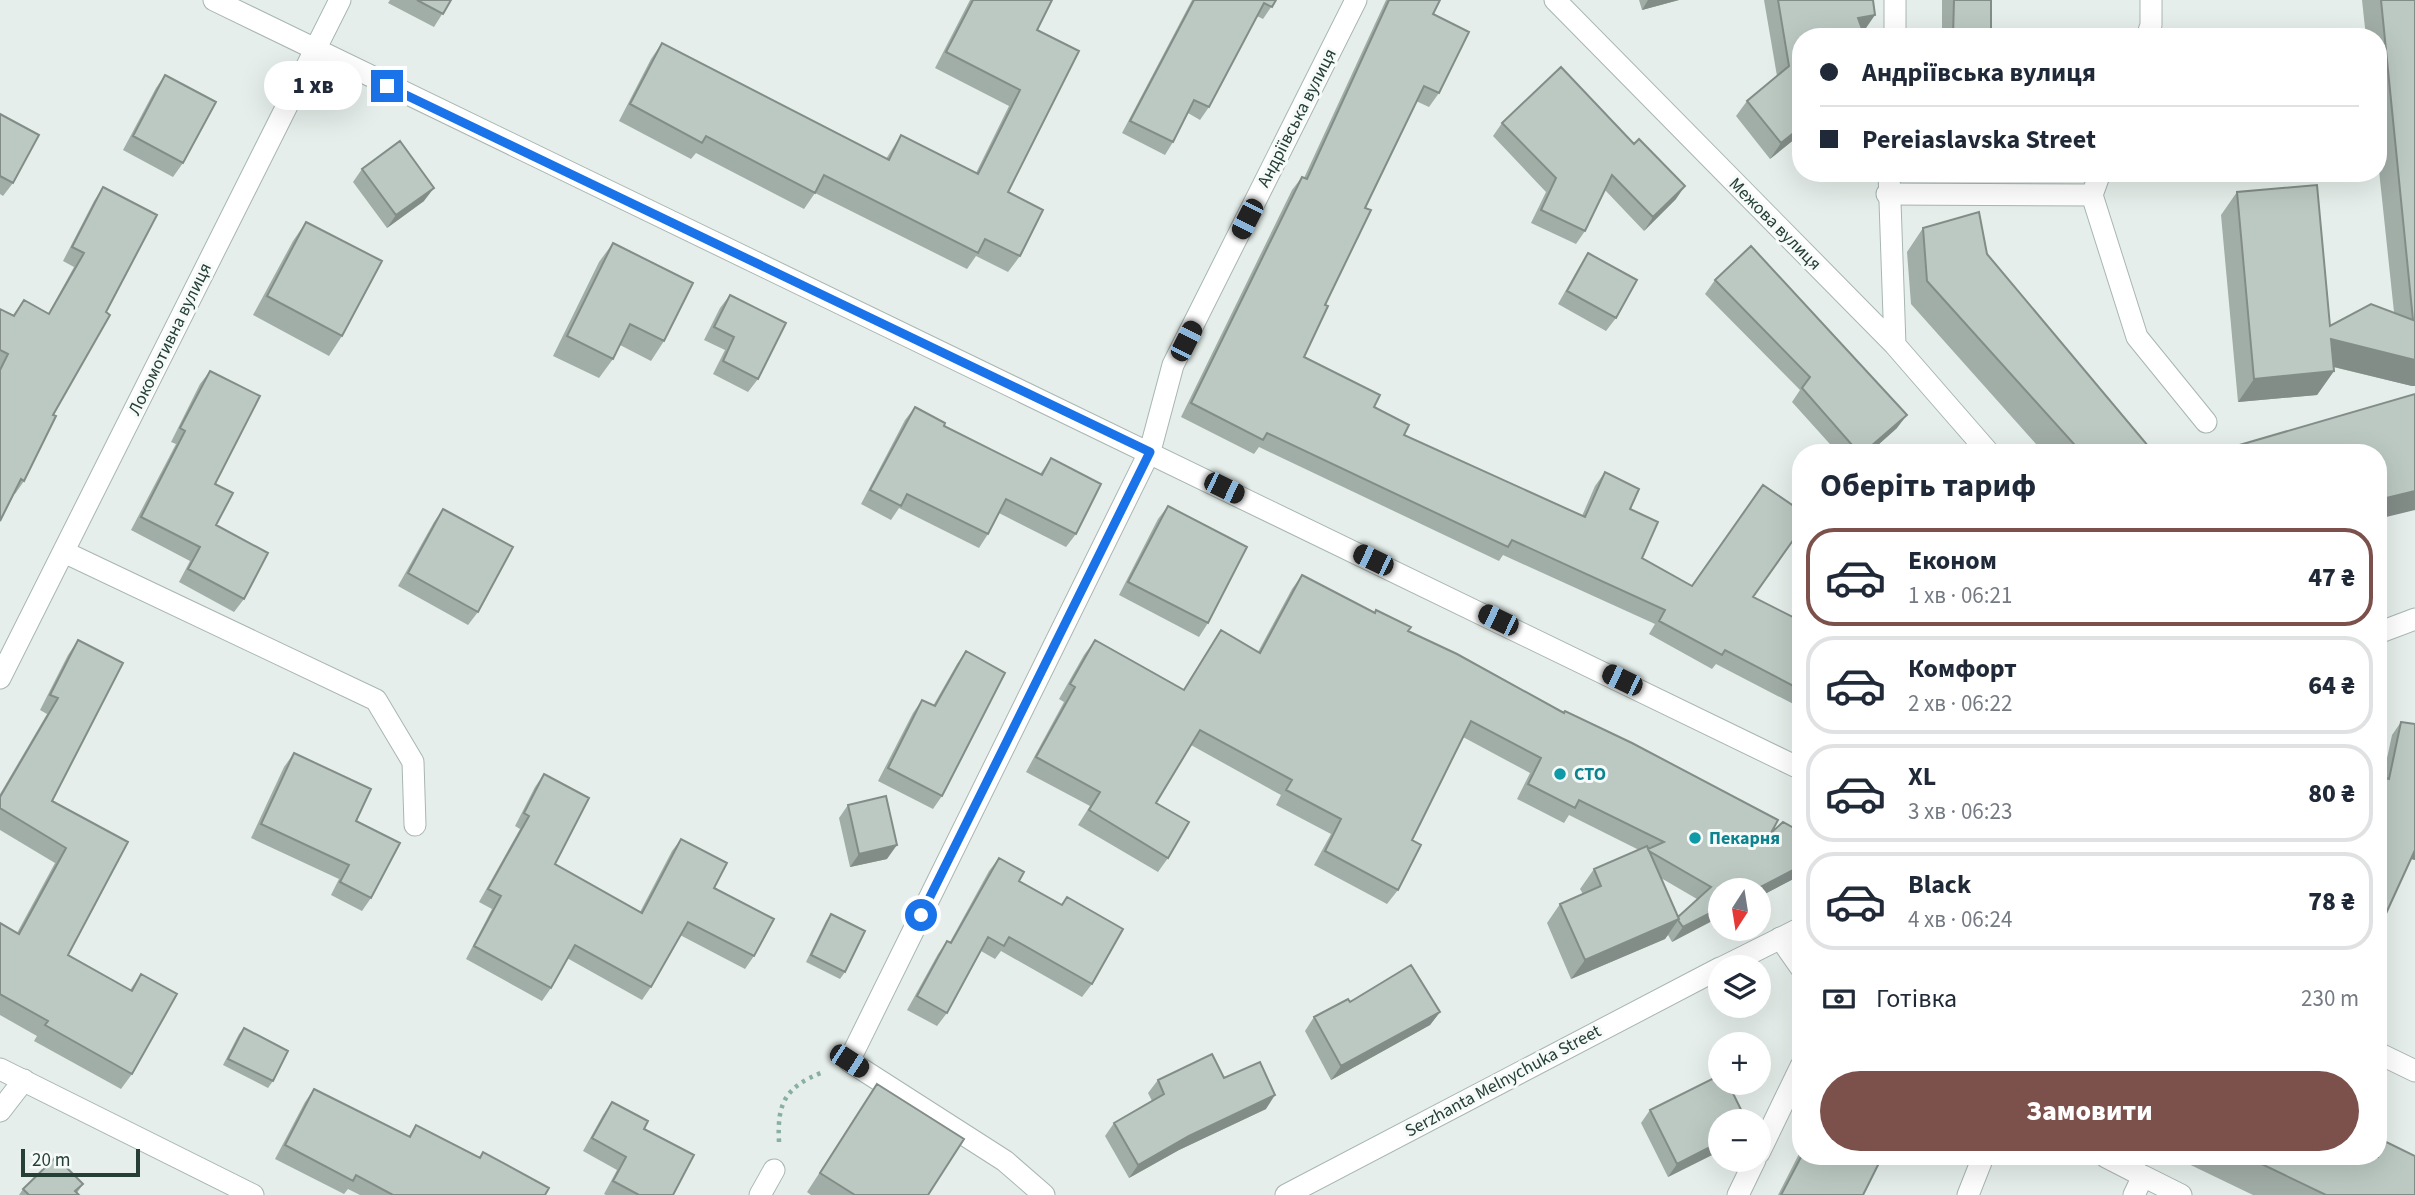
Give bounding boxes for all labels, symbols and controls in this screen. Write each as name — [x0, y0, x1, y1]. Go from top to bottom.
street label: Андріївська вулиця — [1251, 44, 1343, 192]
text: Андріївська вулиця — [1862, 54, 2096, 91]
callout: 1 хв — [264, 62, 362, 110]
text: 1 хв — [292, 69, 334, 102]
route end — [371, 70, 403, 102]
text: Pereiaslavska Street — [1862, 121, 2096, 158]
street label: Межова вулиця — [1723, 172, 1827, 276]
car — [1229, 196, 1266, 242]
street label: Локомотивна вулиця — [122, 258, 218, 420]
car — [1168, 318, 1205, 364]
text: Оберіть тариф — [1820, 463, 2036, 509]
car — [1201, 469, 1248, 507]
car — [1350, 541, 1397, 579]
text: Економ — [1908, 542, 1997, 579]
icon: car — [1824, 546, 1887, 609]
text: 47 ₴ — [2308, 559, 2355, 596]
text: 1 хв · 06:21 — [1908, 579, 2012, 612]
car — [1475, 601, 1522, 639]
text: Комфорт — [1908, 650, 2017, 687]
icon: car — [1824, 654, 1887, 717]
car — [1599, 661, 1646, 699]
text: 64 ₴ — [2308, 667, 2355, 704]
text: 2 хв · 06:22 — [1908, 687, 2012, 720]
text: XL — [1908, 758, 1936, 795]
place label: СТО — [1574, 762, 1606, 787]
icon: car — [1824, 762, 1887, 825]
marker: СТО — [1552, 766, 1568, 782]
text: 80 ₴ — [2308, 775, 2355, 812]
text: 3 хв · 06:23 — [1908, 795, 2012, 828]
place label: Пекарня — [1709, 826, 1780, 851]
marker: Пекарня — [1687, 830, 1703, 846]
text: Black — [1908, 866, 1971, 903]
icon: car — [1824, 870, 1887, 933]
north arrow — [1708, 878, 1771, 942]
map controls — [1708, 878, 1771, 1172]
text: 78 ₴ — [2308, 883, 2355, 920]
route start — [905, 899, 937, 931]
text: 4 хв · 06:24 — [1908, 903, 2012, 936]
button: layers — [1708, 955, 1771, 1018]
icon: cash — [1820, 980, 1858, 1018]
text: Готівка — [1876, 980, 1957, 1017]
text: 230 m — [2301, 982, 2359, 1015]
street label: Serzhanta Melnychuka Street — [1401, 1019, 1605, 1143]
button: + — [1708, 1032, 1771, 1095]
car — [826, 1041, 873, 1081]
button: Замовити — [1820, 1071, 2359, 1151]
button: − — [1708, 1109, 1771, 1172]
scale bar — [21, 1146, 140, 1178]
text: 20 m — [32, 1147, 70, 1174]

